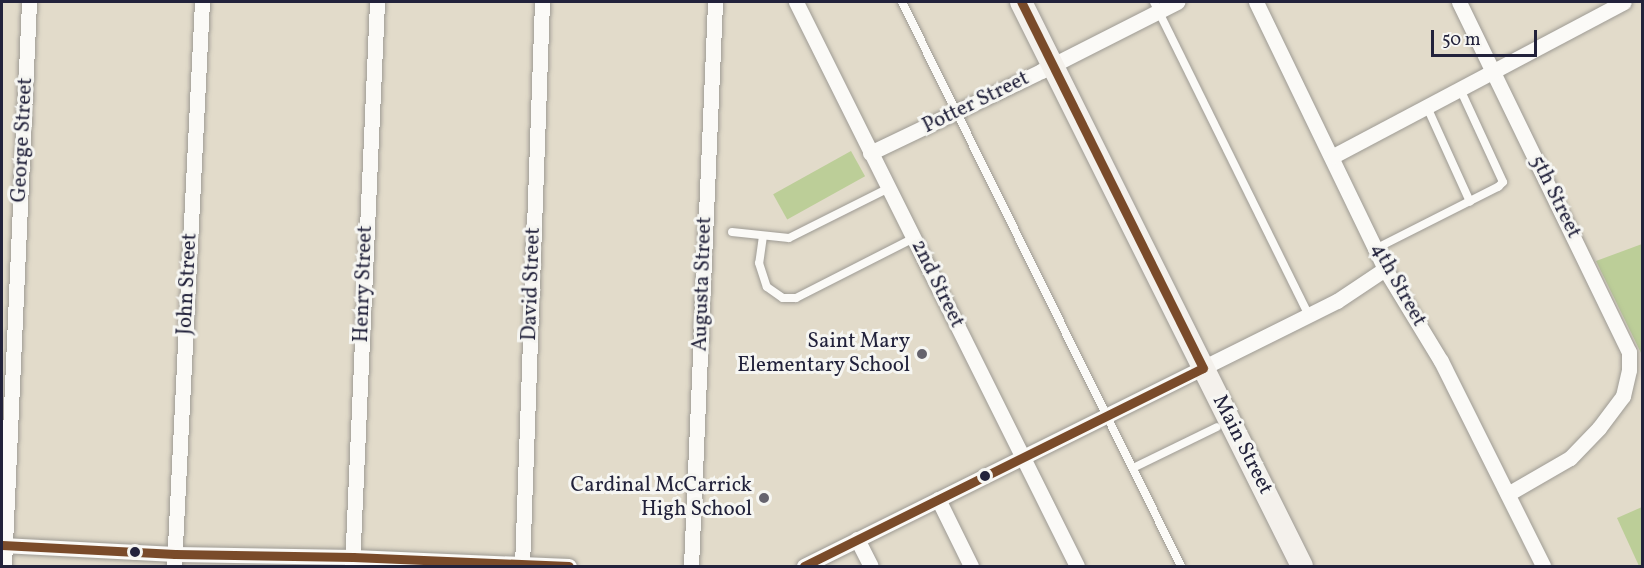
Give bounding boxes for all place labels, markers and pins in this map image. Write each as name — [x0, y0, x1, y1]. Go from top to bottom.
place label: Saint Mary Elementary School — [736, 329, 910, 379]
marker: Saint Mary Elementary School — [915, 347, 929, 361]
unlabelled marker — [979, 470, 991, 482]
place label: Cardinal McCarrick High School — [570, 473, 752, 523]
marker: Cardinal McCarrick High School — [757, 491, 771, 505]
unlabelled marker — [129, 546, 141, 558]

